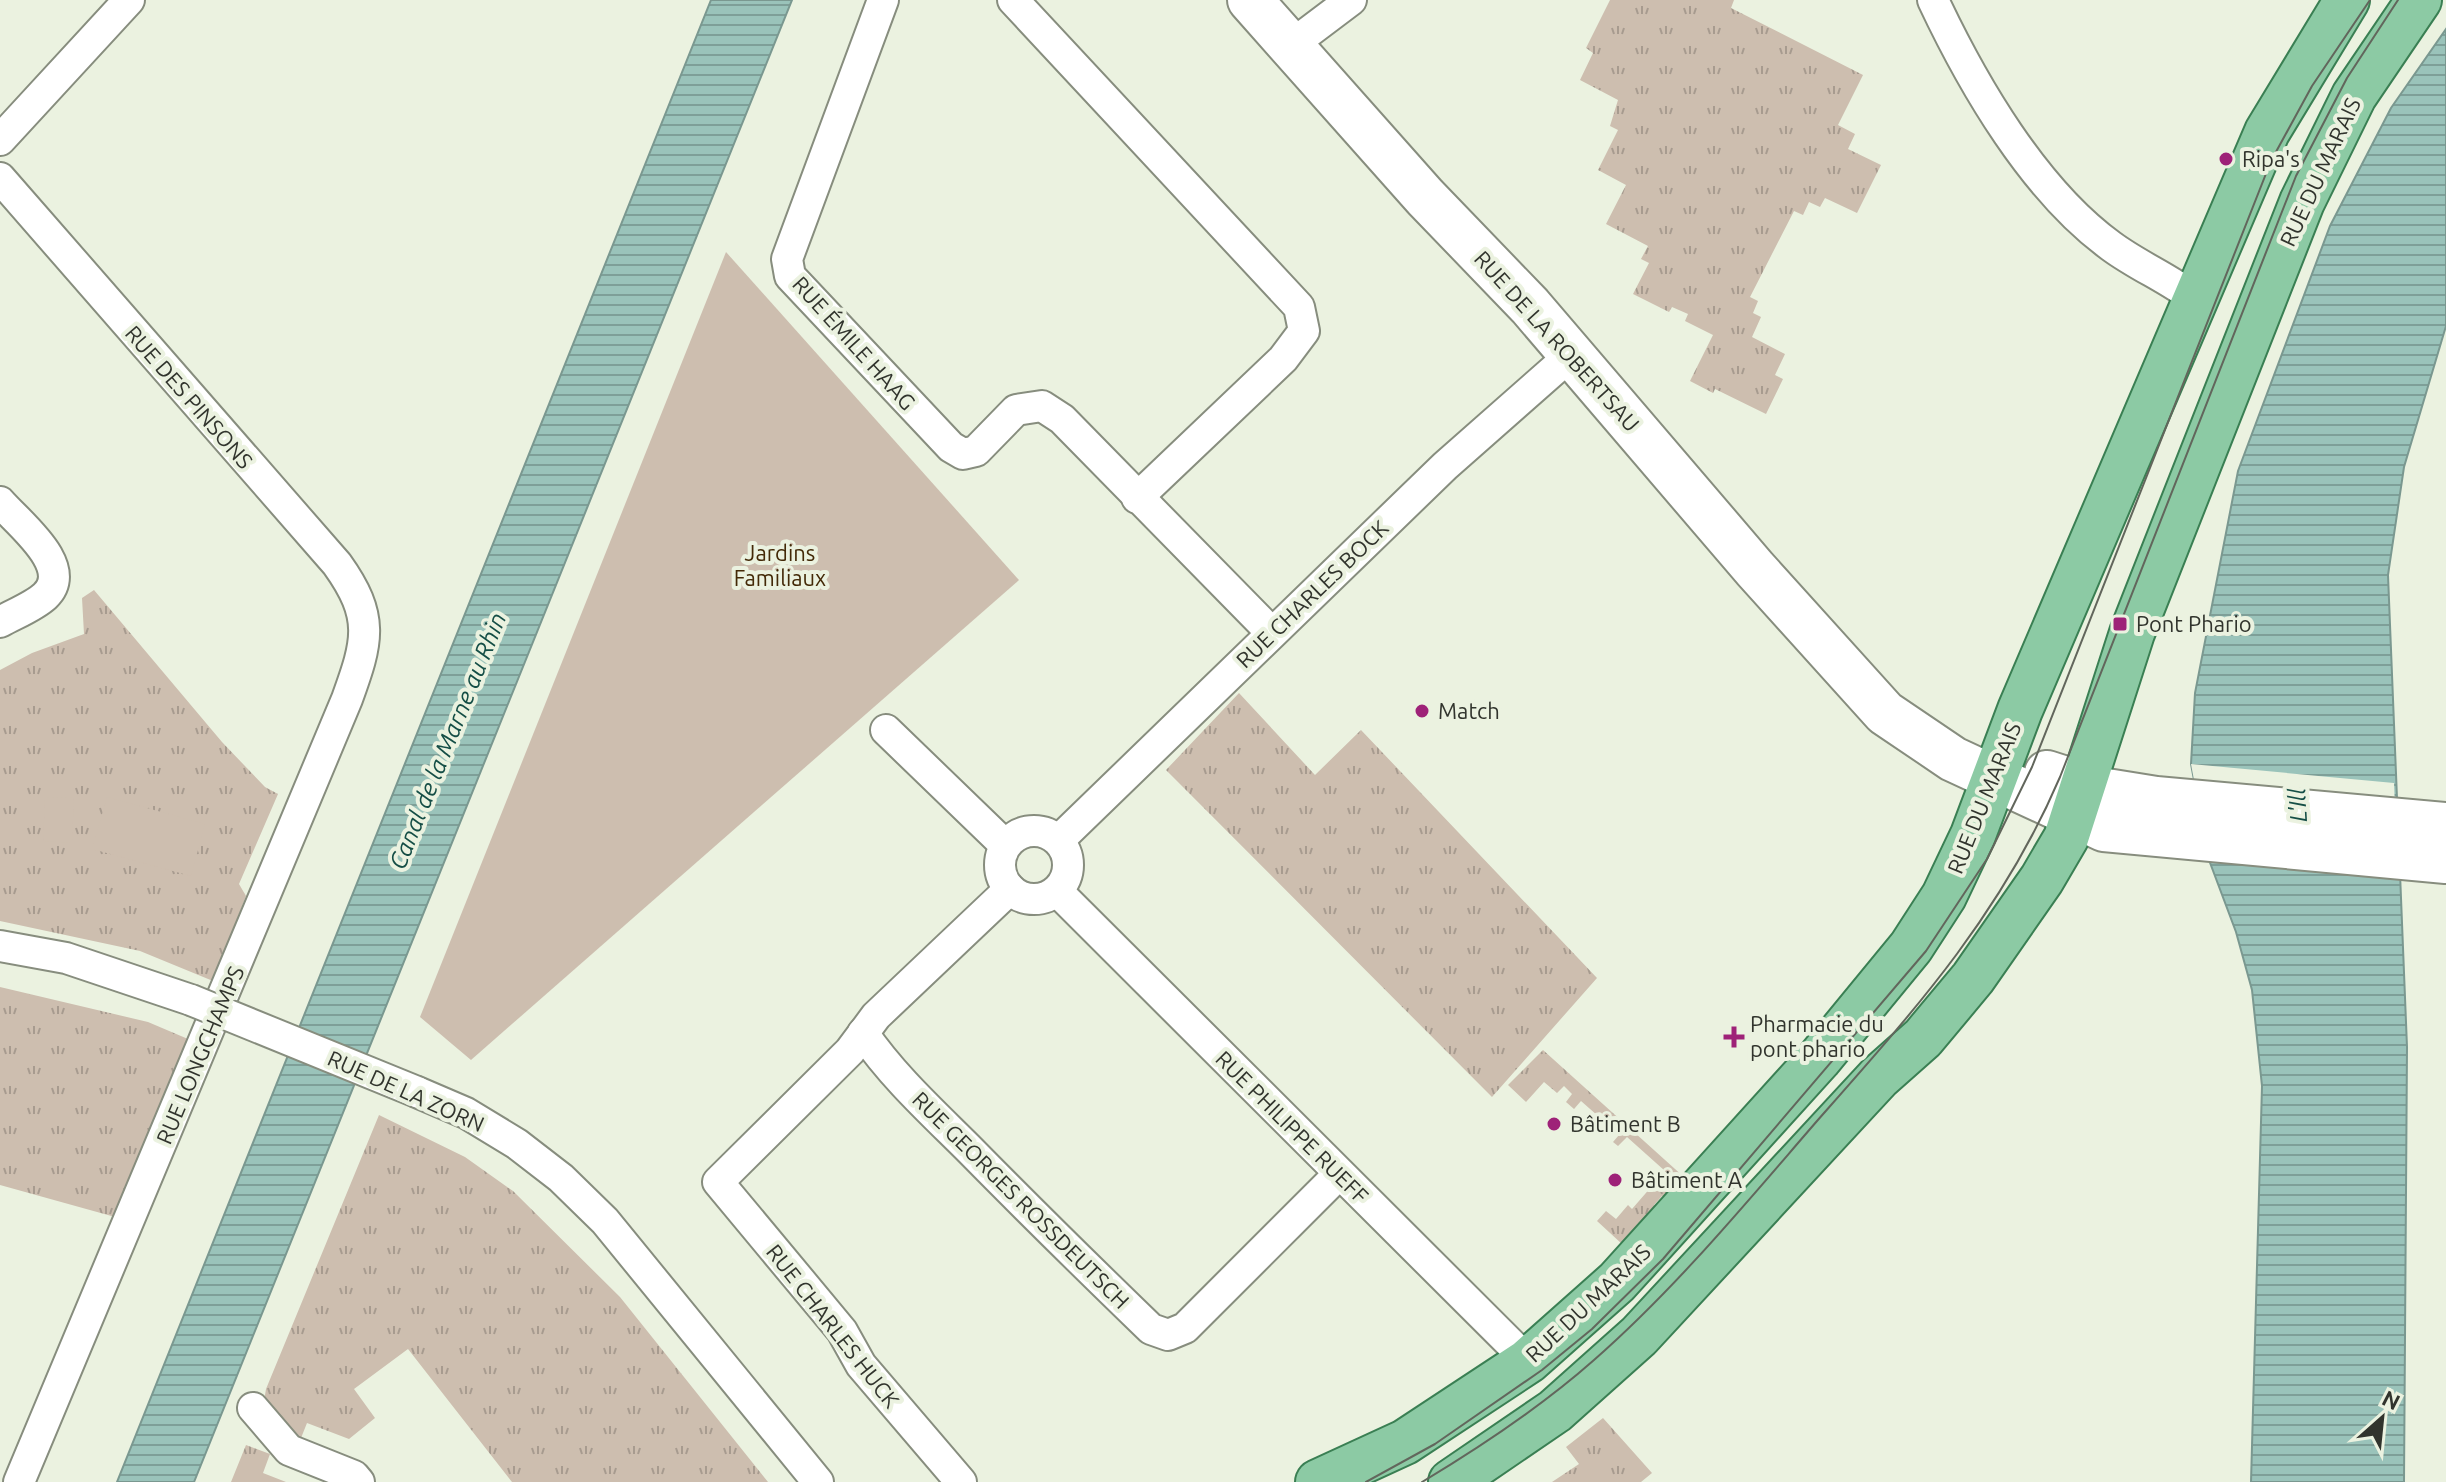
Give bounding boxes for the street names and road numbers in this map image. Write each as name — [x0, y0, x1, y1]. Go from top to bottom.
street label: RUE DU MARAIS — [2274, 94, 2365, 250]
street label: RUE DE LA ROBERTSAU — [1470, 245, 1645, 436]
street label: RUE ÉMILE HAAG — [788, 270, 922, 414]
street label: RUE DES PINSONS — [121, 320, 258, 473]
street label: RUE CHARLES BOCK — [1231, 514, 1393, 672]
street label: RUE DU MARAIS — [1942, 719, 2025, 877]
street label: RUE LONGCHAMPS — [151, 962, 248, 1148]
street label: RUE DE LA ZORN — [324, 1045, 488, 1136]
street label: RUE PHILIPPE RUEFF — [1211, 1045, 1374, 1208]
street label: RUE GEORGES ROSSDEUTSCH — [908, 1086, 1135, 1313]
street label: RUE CHARLES HUCK — [762, 1239, 905, 1413]
street label: RUE DU MARAIS — [1520, 1239, 1655, 1367]

